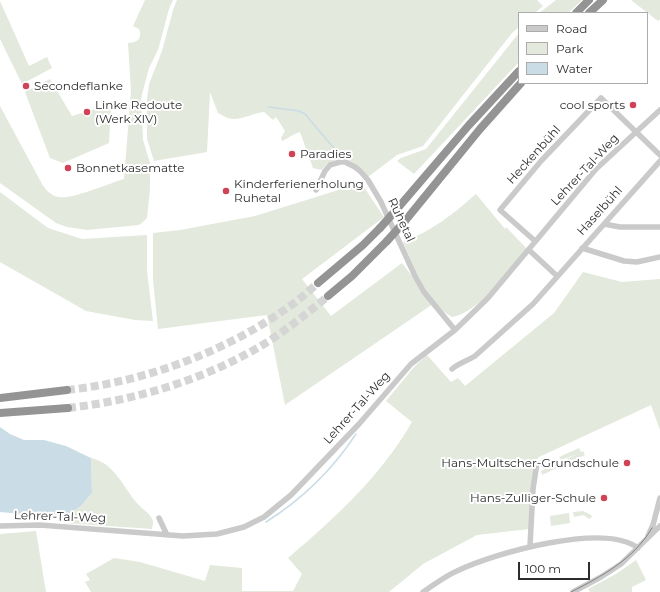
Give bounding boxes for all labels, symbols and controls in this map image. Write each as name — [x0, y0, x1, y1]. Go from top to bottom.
legend — [518, 12, 648, 84]
text: Road — [556, 21, 587, 36]
text: Park — [556, 41, 583, 56]
text: Water — [556, 61, 592, 76]
place label: Secondeflanke — [34, 79, 123, 93]
marker: Secondeflanke — [21, 81, 31, 91]
place label: Linke Redoute (Werk XIV) — [95, 98, 182, 126]
place label: cool sports — [560, 98, 625, 112]
marker: cool sports — [628, 100, 638, 110]
marker: Linke Redoute (Werk XIV) — [82, 107, 92, 117]
street label: Heckenbühl — [504, 123, 564, 187]
street label: Lehrer-Tal-Weg — [548, 131, 622, 209]
place label: Paradies — [300, 147, 351, 161]
marker: Paradies — [287, 149, 297, 159]
place label: Bonnetkasematte — [76, 161, 185, 175]
marker: Bonnetkasematte — [63, 163, 73, 173]
place label: Kinderferienerholung Ruhetal — [234, 177, 364, 205]
street label: Haselbühl — [574, 184, 626, 238]
marker: Kinderferienerholung Ruhetal — [221, 186, 231, 196]
street label: Ruhetal — [385, 196, 417, 244]
street label: Lehrer-Tal-Weg — [321, 369, 393, 447]
place label: Hans-Multscher-Grundschule — [441, 456, 619, 470]
marker: Hans-Multscher-Grundschule — [622, 458, 632, 468]
place label: Hans-Zulliger-Schule — [470, 491, 596, 505]
marker: Hans-Zulliger-Schule — [599, 493, 609, 503]
street label: Lehrer-Tal-Weg — [14, 508, 106, 526]
scale bar — [520, 554, 592, 580]
text: 100 m — [525, 561, 561, 576]

